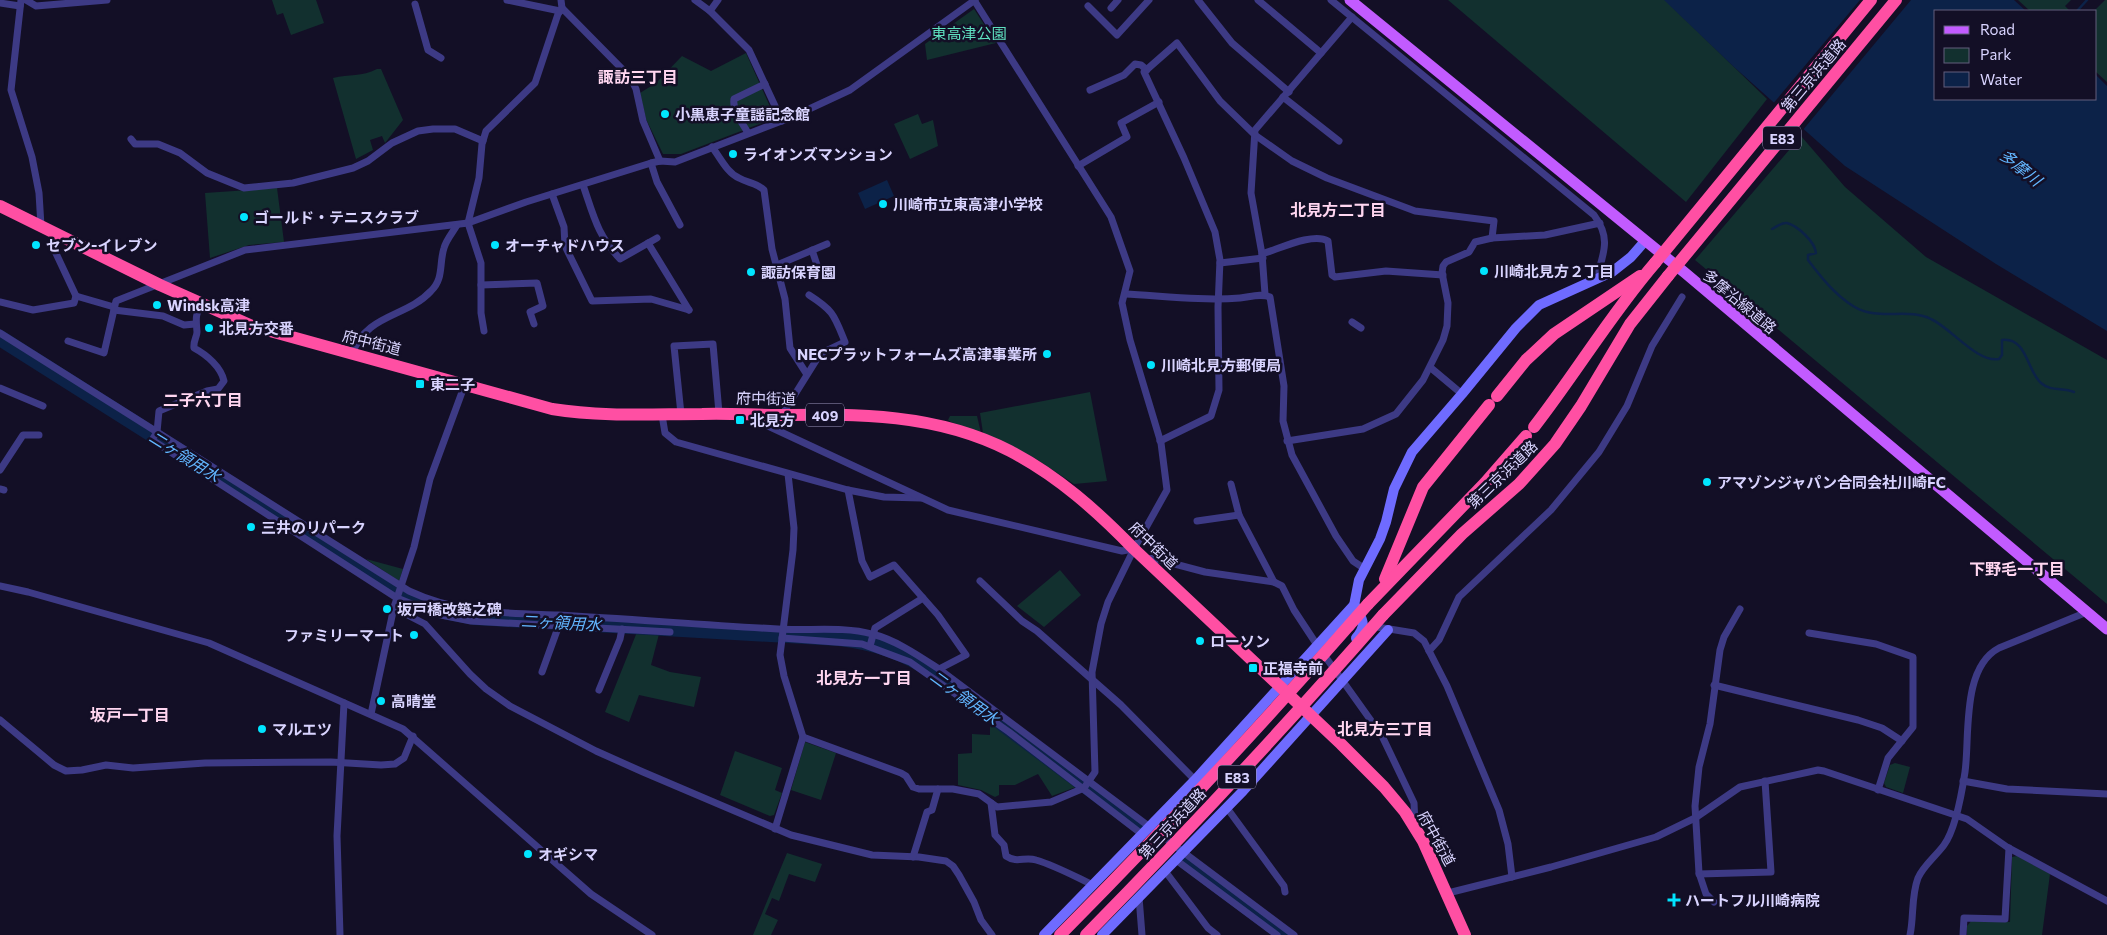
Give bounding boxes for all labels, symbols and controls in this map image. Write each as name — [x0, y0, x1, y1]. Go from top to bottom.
legend — [1934, 10, 2097, 100]
text: Road — [1980, 20, 2015, 38]
park label: 東高津公園 — [931, 24, 1007, 42]
street label: 第三京浜道路 — [1777, 35, 1849, 115]
text: Park — [1980, 45, 2011, 63]
district label: 諏訪三丁目 — [598, 67, 678, 86]
text: Water — [1980, 70, 2022, 88]
place label: 小黒恵子童謡記念館 — [675, 105, 810, 123]
marker: 小黒恵子童謡記念館 — [659, 108, 671, 120]
road number: E83 — [1763, 126, 1801, 150]
place label: ライオンズマンション — [743, 145, 893, 163]
water label: 多摩川 — [1996, 145, 2047, 191]
marker: ライオンズマンション — [727, 148, 739, 160]
place label: 川崎市立東高津小学校 — [893, 195, 1043, 213]
marker: 川崎市立東高津小学校 — [877, 198, 889, 210]
district label: 北見方二丁目 — [1290, 200, 1386, 219]
place label: ゴールド・テニスクラブ — [254, 208, 419, 226]
marker: ゴールド・テニスクラブ — [238, 211, 250, 223]
place label: セブン-イレブン — [46, 236, 157, 254]
place label: オーチャドハウス — [505, 236, 625, 254]
marker: セブン-イレブン — [30, 239, 42, 251]
marker: オーチャドハウス — [489, 239, 501, 251]
place label: 川崎北見方２丁目 — [1494, 262, 1614, 280]
place label: 諏訪保育園 — [761, 263, 836, 281]
marker: 川崎北見方２丁目 — [1478, 265, 1490, 277]
street label: 多摩沿線道路 — [1700, 265, 1780, 337]
marker: 諏訪保育園 — [745, 266, 757, 278]
place label: Windsk高津 — [167, 296, 250, 314]
marker: Windsk高津 — [151, 299, 163, 311]
place label: 北見方交番 — [219, 319, 294, 337]
marker: 北見方交番 — [203, 322, 215, 334]
street label: 府中街道 — [341, 326, 403, 358]
place label: NECプラットフォームズ高津事業所 — [797, 345, 1037, 363]
marker: NECプラットフォームズ高津事業所 — [1041, 348, 1053, 360]
place label: 川崎北見方郵便局 — [1161, 356, 1281, 374]
marker: 川崎北見方郵便局 — [1145, 359, 1157, 371]
place label: 東二子 — [430, 375, 475, 393]
marker: 東二子 — [414, 378, 426, 390]
street label: 府中街道 — [736, 388, 796, 408]
district label: 二子六丁目 — [163, 390, 243, 409]
road number: 409 — [806, 404, 844, 426]
place label: 北見方 — [750, 411, 795, 429]
marker: 北見方 — [734, 414, 746, 426]
water label: 二ヶ領用水 — [146, 427, 226, 486]
street label: 第三京浜道路 — [1463, 436, 1541, 512]
place label: アマゾンジャパン合同会社川崎FC — [1717, 473, 1946, 491]
marker: アマゾンジャパン合同会社川崎FC — [1701, 476, 1713, 488]
place label: 三井のリパーク — [261, 518, 366, 536]
street label: 府中街道 — [1126, 518, 1182, 572]
marker: 三井のリパーク — [245, 521, 257, 533]
district label: 下野毛一丁目 — [1969, 559, 2065, 578]
place label: 坂戸橋改築之碑 — [397, 600, 502, 618]
marker: 坂戸橋改築之碑 — [381, 603, 393, 615]
water label: 二ヶ領用水 — [521, 610, 603, 634]
place label: ファミリーマート — [284, 626, 404, 644]
marker: ファミリーマート — [408, 629, 420, 641]
place label: ローソン — [1210, 632, 1270, 650]
marker: ローソン — [1194, 635, 1206, 647]
place label: 正福寺前 — [1263, 659, 1323, 677]
marker: 正福寺前 — [1247, 662, 1259, 674]
water label: 二ヶ領用水 — [927, 666, 1005, 729]
district label: 北見方一丁目 — [816, 668, 912, 687]
place label: 高晴堂 — [391, 692, 436, 710]
marker: 高晴堂 — [375, 695, 387, 707]
district label: 坂戸一丁目 — [90, 705, 170, 724]
district label: 北見方三丁目 — [1337, 719, 1433, 738]
place label: マルエツ — [272, 720, 332, 738]
marker: マルエツ — [256, 723, 268, 735]
road number: E83 — [1218, 766, 1256, 789]
street label: 第三京浜道路 — [1135, 784, 1209, 862]
street label: 府中街道 — [1415, 807, 1459, 869]
place label: オギシマ — [538, 845, 598, 863]
marker: オギシマ — [522, 848, 534, 860]
place label: ハートフル川崎病院 — [1685, 891, 1820, 909]
marker: ハートフル川崎病院 — [1667, 893, 1681, 907]

